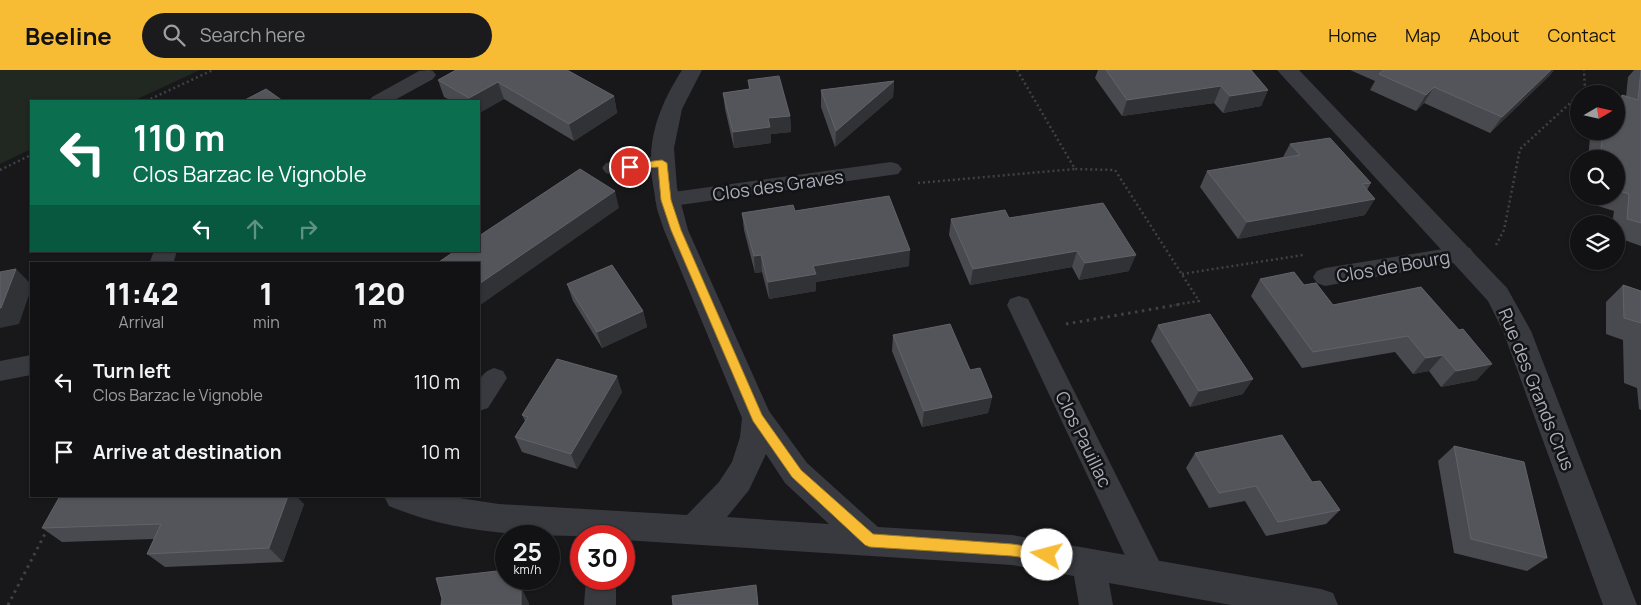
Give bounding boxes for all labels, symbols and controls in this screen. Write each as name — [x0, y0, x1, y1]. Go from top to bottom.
search box — [142, 13, 492, 58]
text: Beeline — [25, 19, 112, 52]
icon: search — [160, 21, 188, 49]
text: Search here — [200, 22, 305, 48]
text: Home — [1328, 23, 1377, 47]
text: Map — [1405, 23, 1441, 47]
text: About — [1469, 23, 1519, 47]
text: Contact — [1547, 23, 1616, 47]
north arrow — [1570, 85, 1625, 140]
map controls — [1570, 85, 1625, 270]
text: 110 m — [133, 114, 225, 162]
icon: left — [50, 120, 115, 185]
pin — [609, 146, 651, 188]
button: search — [1570, 150, 1625, 205]
icon: arrive — [616, 153, 644, 181]
text: Clos Barzac le Vignoble — [133, 159, 367, 189]
street label: Clos des Graves — [711, 164, 845, 206]
icon: left — [188, 215, 216, 243]
icon: ahead — [241, 215, 269, 243]
icon: right — [294, 215, 322, 243]
button: layers — [1570, 215, 1625, 270]
street label: Clos de Bourg — [1334, 244, 1452, 288]
text: 11:42 — [104, 273, 179, 314]
text: 1 — [259, 273, 273, 314]
text: 120 — [354, 273, 406, 314]
street label: Rue des Grands Crus — [1493, 304, 1581, 474]
text: Arrival — [119, 311, 164, 333]
text: min — [253, 311, 280, 333]
text: m — [373, 311, 387, 333]
text: Turn left — [93, 358, 171, 384]
icon: left — [50, 368, 78, 396]
text: 110 m — [414, 369, 460, 395]
text: Clos Barzac le Vignoble — [93, 384, 263, 406]
street label: Clos Pauillac — [1050, 387, 1118, 491]
icon: arrive — [50, 438, 78, 466]
text: Arrive at destination — [93, 439, 282, 465]
text: 10 m — [421, 439, 460, 465]
speed limit sign: 30 — [570, 525, 635, 590]
position arrow — [1020, 528, 1072, 580]
text: 25 — [513, 534, 542, 569]
text: km/h — [514, 561, 541, 578]

